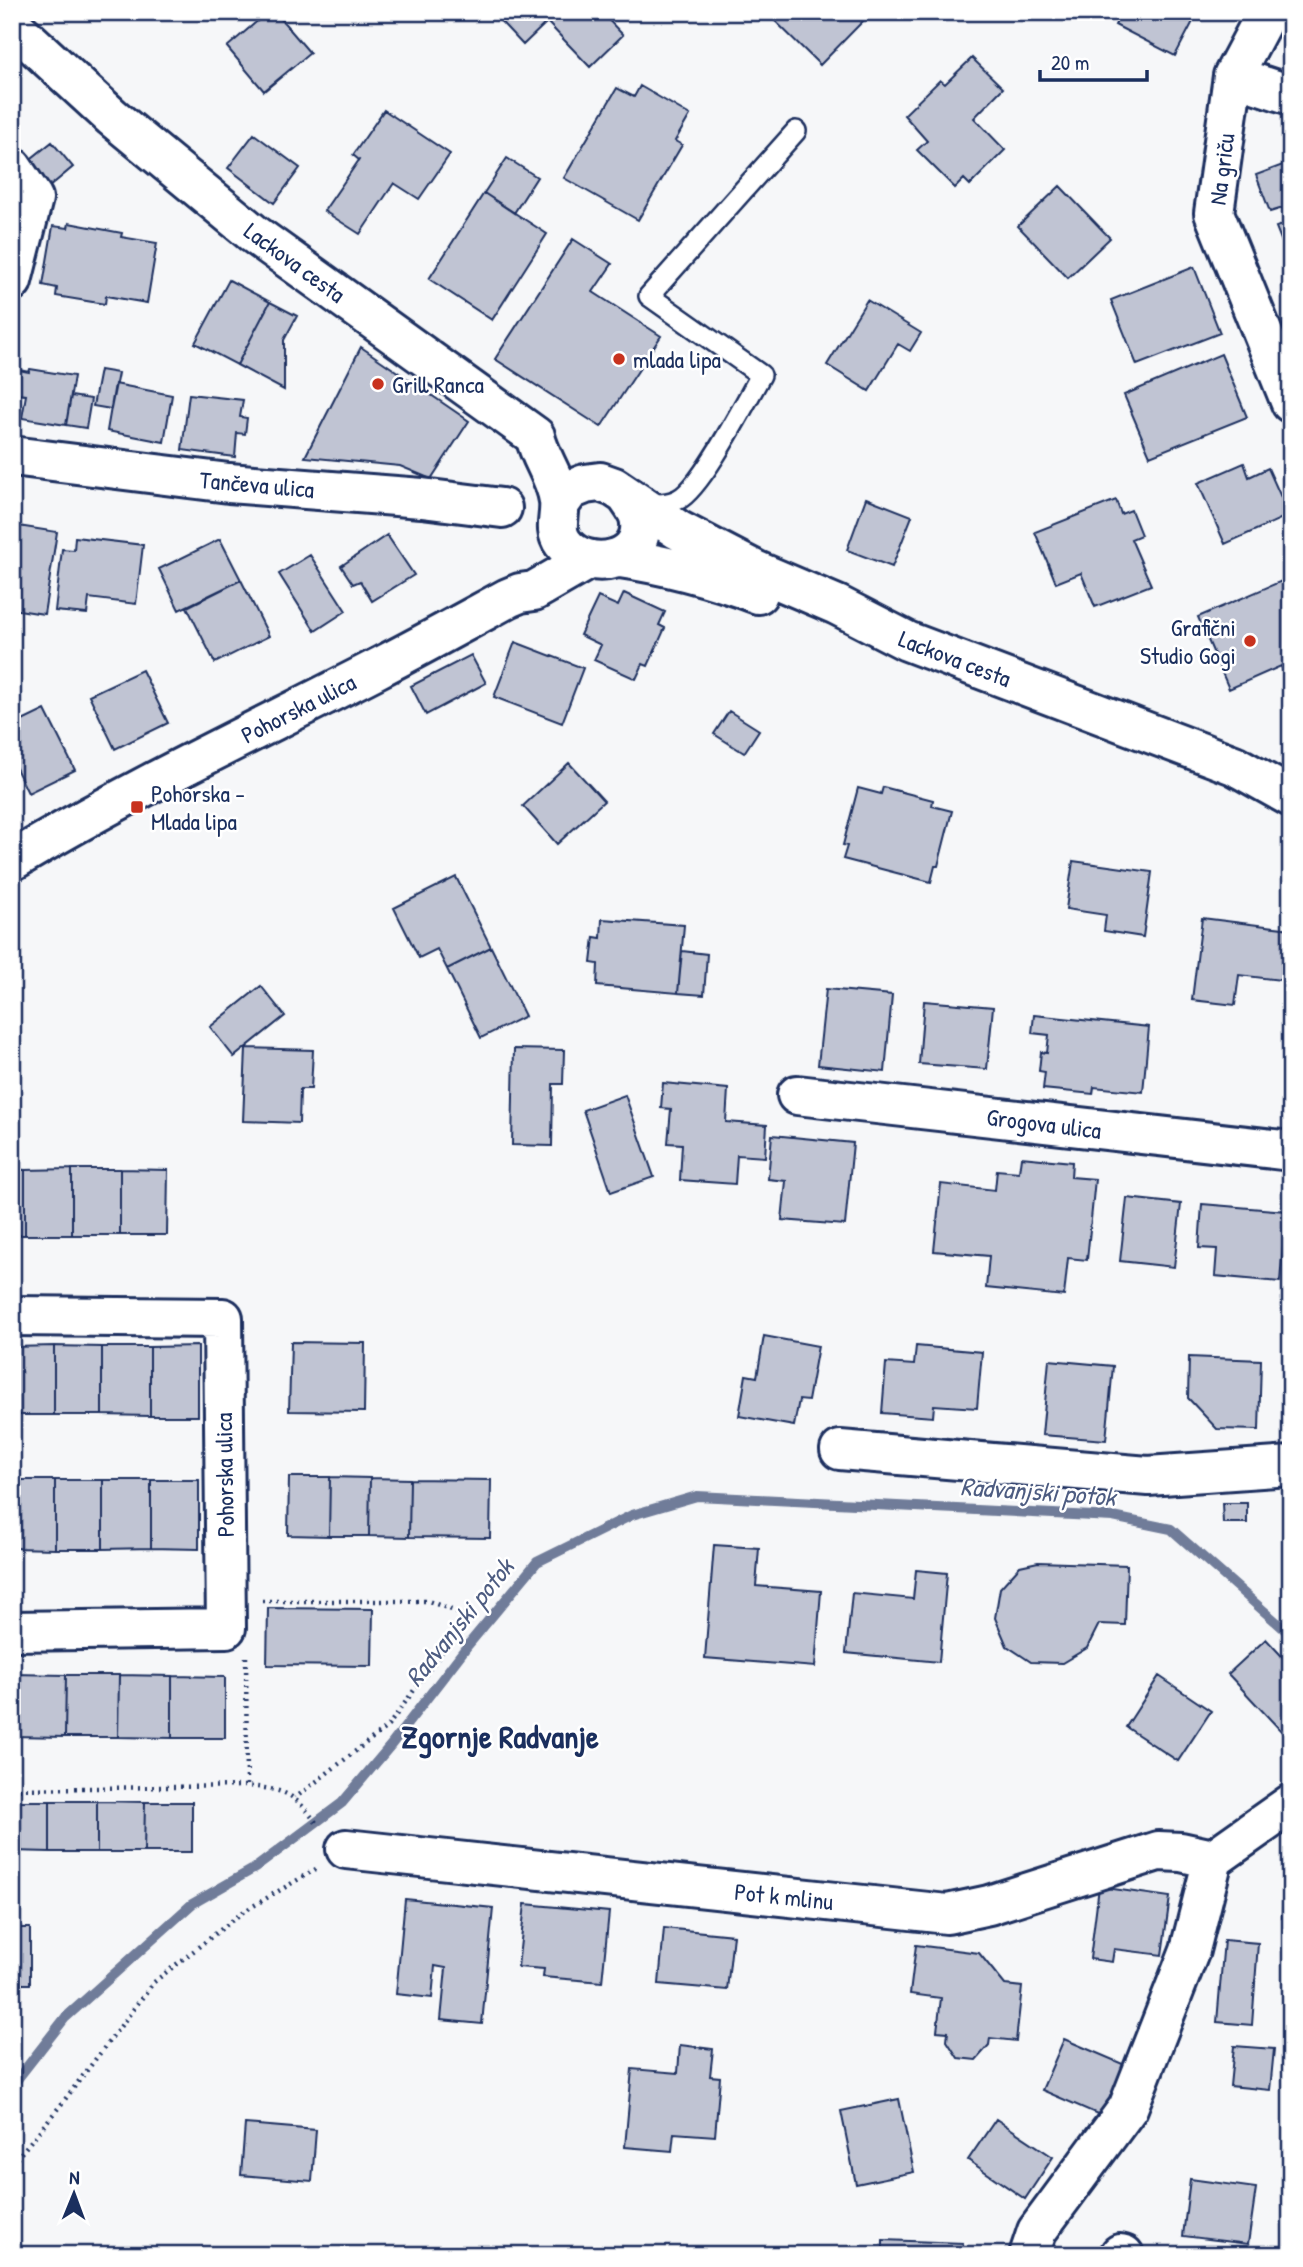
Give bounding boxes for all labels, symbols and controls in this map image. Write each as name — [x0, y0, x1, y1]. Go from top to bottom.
scale bar — [1040, 38, 1147, 82]
text: 20 m — [1051, 48, 1089, 77]
street label: Na griču — [1201, 131, 1241, 207]
street label: Lackova cesta — [238, 215, 352, 309]
place label: mlada lipa — [633, 343, 721, 375]
marker: mlada lipa — [611, 351, 627, 367]
place label: Grill Ranca — [392, 368, 484, 400]
marker: Grill Ranca — [370, 376, 386, 392]
street label: Tančeva ulica — [198, 463, 316, 505]
place label: Grafični Studio Gogi — [1140, 611, 1236, 671]
street label: Lackova cesta — [894, 622, 1016, 694]
marker: Grafični Studio Gogi — [1242, 633, 1258, 649]
street label: Pohorska ulica — [235, 666, 361, 750]
place label: Pohorska - Mlada lipa — [151, 777, 245, 837]
marker: Pohorska - Mlada lipa — [129, 799, 145, 815]
street label: Grogova ulica — [985, 1100, 1103, 1146]
street label: Pohorska ulica — [207, 1413, 241, 1537]
water label: Radvanjski potok — [959, 1468, 1119, 1515]
water label: Radvanjski potok — [397, 1549, 524, 1694]
district label: Zgornje Radvanje — [401, 1715, 599, 1759]
street label: Pot k mlinu — [733, 1875, 835, 1917]
north arrow — [38, 2158, 108, 2228]
text: N — [69, 2164, 80, 2190]

